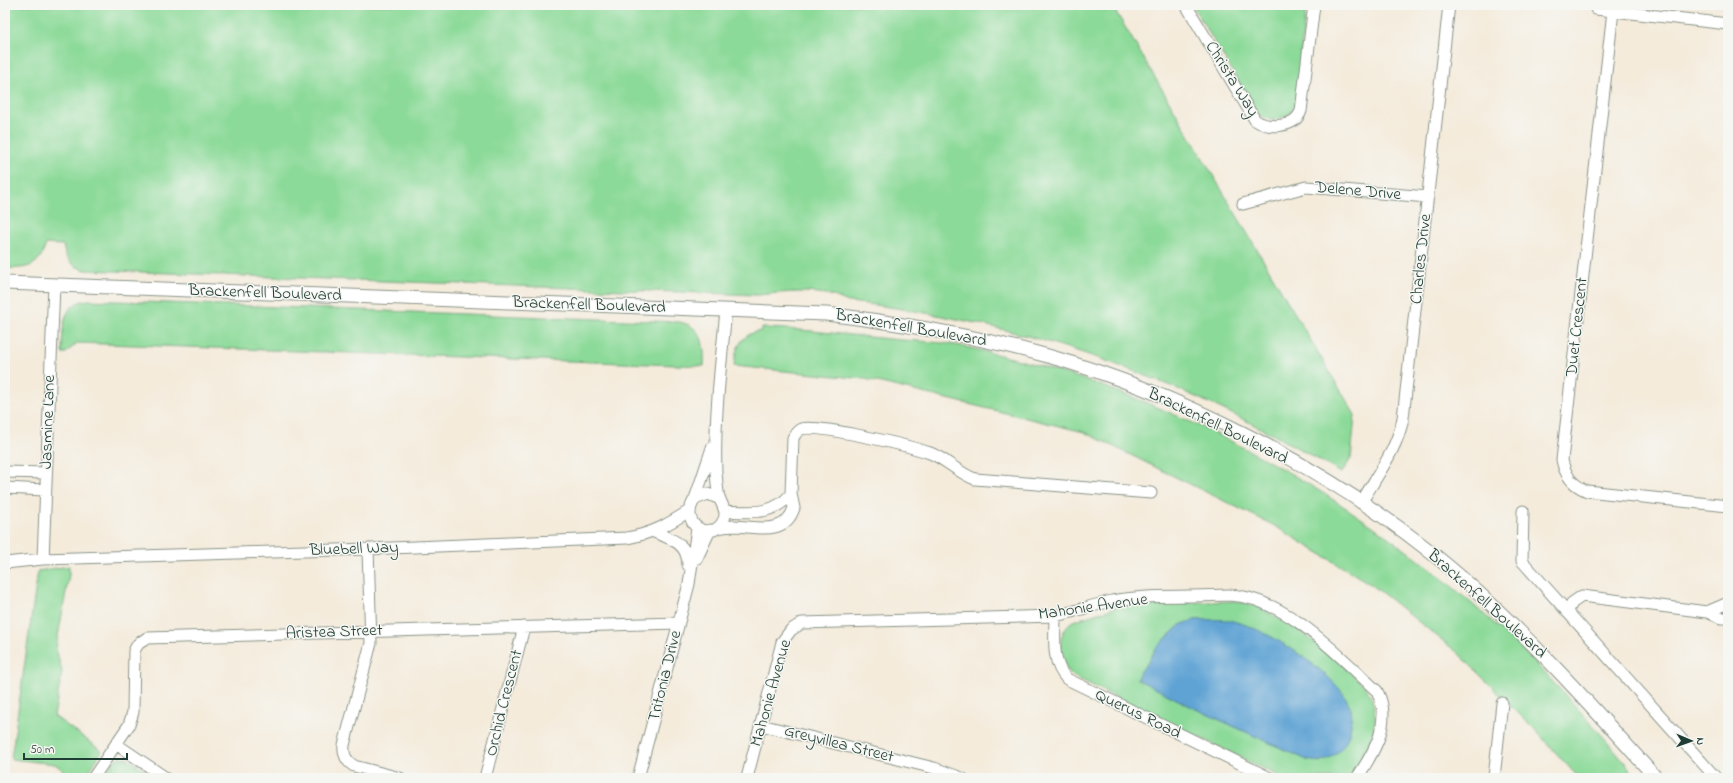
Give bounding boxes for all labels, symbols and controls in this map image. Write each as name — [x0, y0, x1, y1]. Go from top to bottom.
street label: Christa Way — [1198, 36, 1265, 122]
street label: Delene Drive — [1313, 175, 1402, 207]
street label: Charles Drive — [1404, 212, 1438, 305]
street label: Duet Crescent — [1559, 276, 1595, 379]
street label: Brackenfell Boulevard — [187, 278, 343, 308]
street label: Brackenfell Boulevard — [511, 290, 667, 320]
street label: Brackenfell Boulevard — [832, 302, 989, 354]
street label: Jasmine Lane — [34, 374, 62, 469]
street label: Brackenfell Boulevard — [1143, 381, 1293, 471]
street label: Bluebell Way — [308, 535, 399, 564]
street label: Brackenfell Boulevard — [1421, 543, 1553, 665]
street label: Mahonie Avenue — [1037, 587, 1150, 627]
street label: Aristea Street — [285, 618, 383, 646]
street label: Tritonia Drive — [642, 627, 688, 724]
street label: Mahonie Avenue — [744, 636, 798, 750]
street label: Orchid Crescent — [479, 647, 529, 759]
street label: Querus Road — [1091, 682, 1186, 746]
street label: Greyvillea Street — [781, 718, 897, 771]
north arrow — [1671, 721, 1711, 761]
scale bar — [24, 735, 127, 761]
text: N — [1692, 737, 1708, 745]
text: 50 m — [30, 741, 54, 759]

